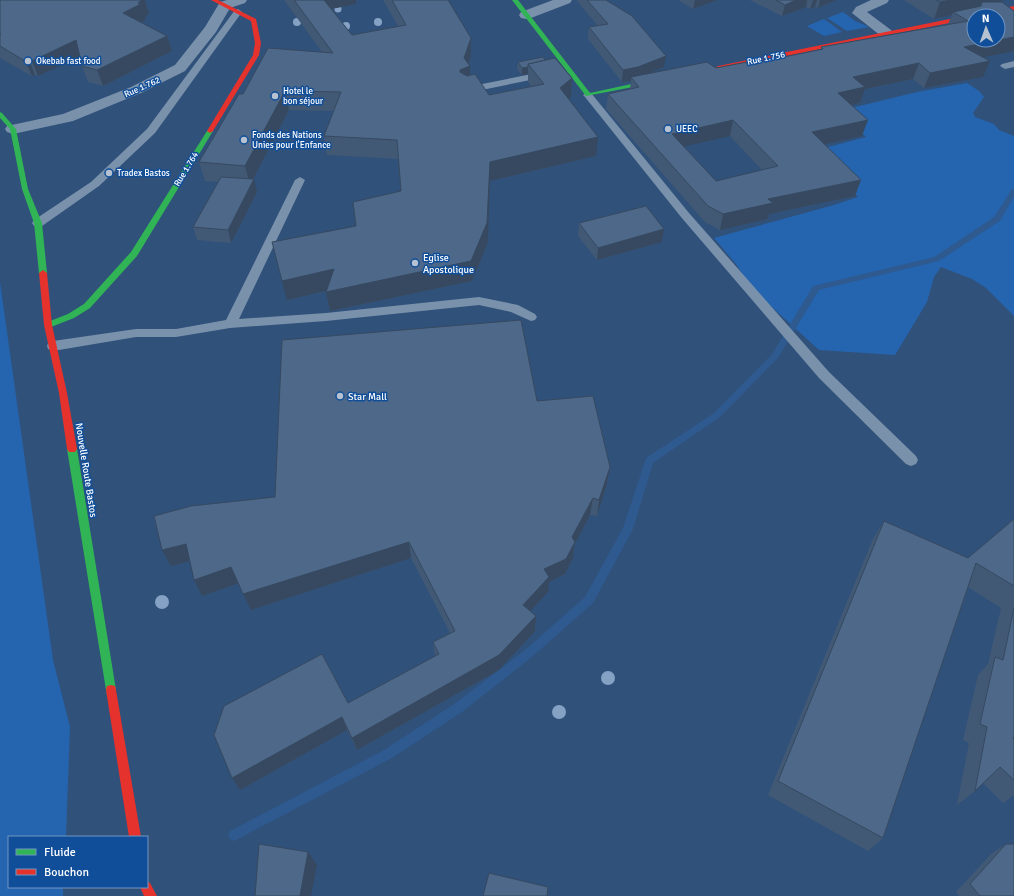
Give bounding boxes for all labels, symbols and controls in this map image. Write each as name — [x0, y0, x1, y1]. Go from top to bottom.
north arrow — [966, 8, 1006, 48]
text: N — [982, 12, 990, 25]
street label: Rue 1.756 — [746, 49, 786, 68]
marker: Okebab fast food — [23, 56, 33, 66]
place label: Okebab fast food — [36, 56, 101, 67]
street label: Rue 1.762 — [122, 75, 162, 100]
place label: Hotel le bon séjour — [283, 86, 324, 107]
marker: Hotel le bon séjour — [270, 91, 280, 101]
marker: UEEC — [663, 124, 673, 134]
place label: UEEC — [676, 124, 698, 135]
place label: Fonds des Nations Unies pour l'Enfance — [252, 130, 331, 151]
marker: Fonds des Nations Unies pour l'Enfance — [239, 135, 249, 145]
street label: Rue 1.764 — [172, 150, 201, 189]
marker: Tradex Bastos — [104, 168, 114, 178]
place label: Tradex Bastos — [117, 168, 170, 179]
place label: Eglise Apostolique — [423, 252, 474, 276]
marker: Eglise Apostolique — [410, 258, 420, 268]
marker: Star Mall — [335, 391, 345, 401]
place label: Star Mall — [348, 391, 387, 403]
street label: Nouvelle Route Bastos — [73, 422, 99, 519]
legend — [8, 836, 148, 888]
text: Fluide — [44, 845, 76, 860]
text: Bouchon — [44, 865, 89, 880]

